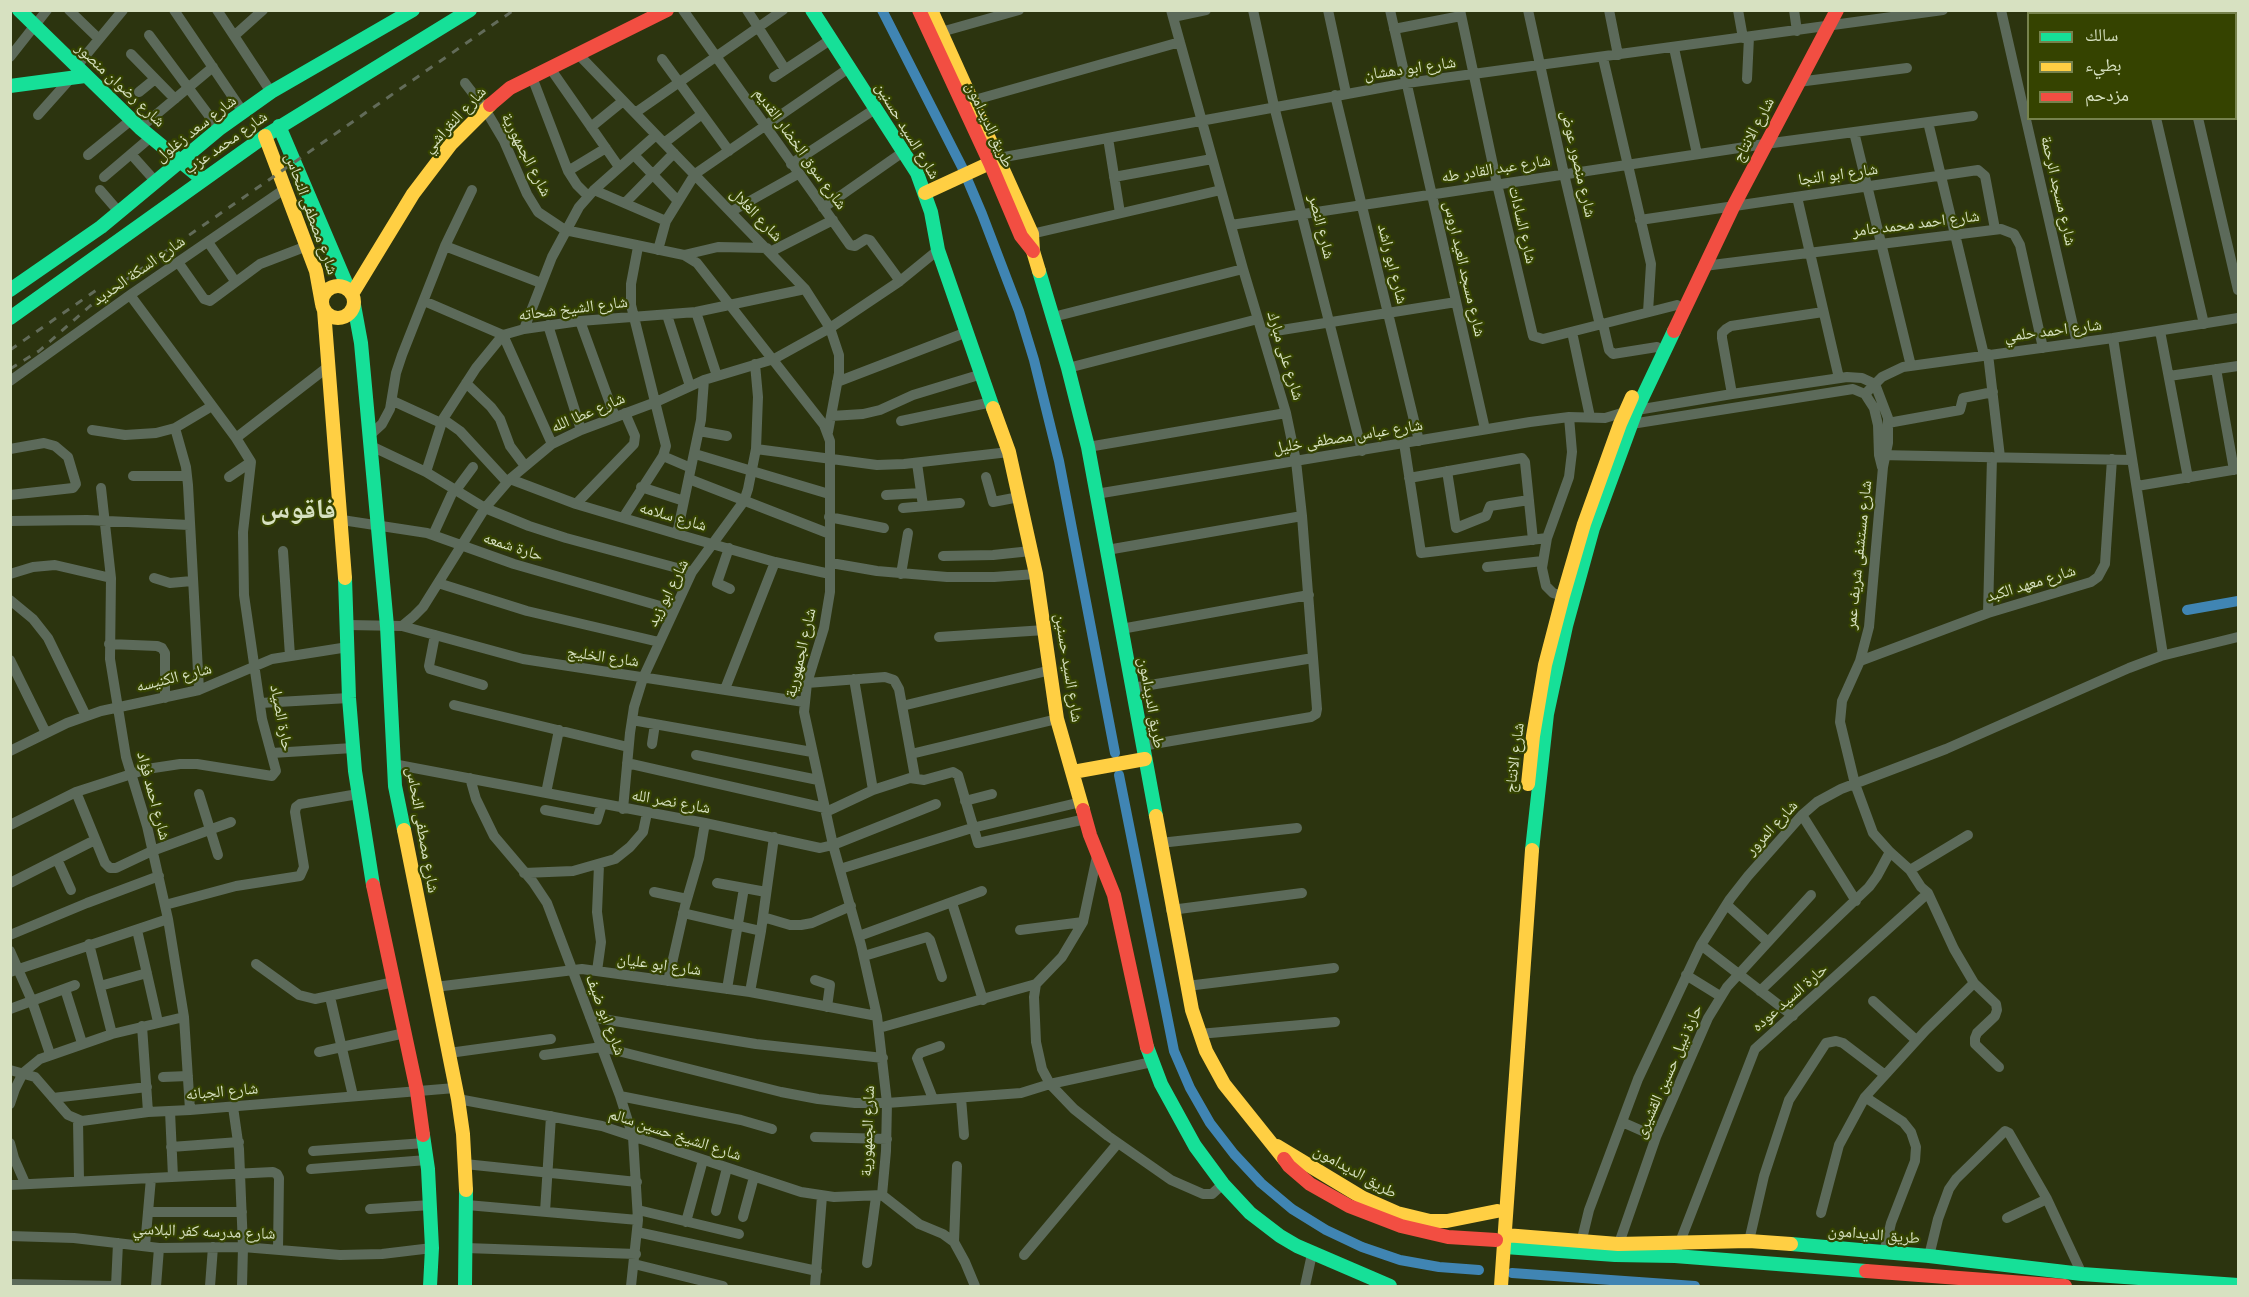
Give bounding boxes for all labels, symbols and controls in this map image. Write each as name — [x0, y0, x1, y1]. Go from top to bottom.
legend — [2027, 12, 2237, 120]
text: سالك — [2085, 24, 2118, 46]
street label: شارع رضوان منصور — [71, 39, 169, 131]
street label: شارع ابو دهشان — [1363, 53, 1457, 85]
text: بطيء — [2085, 54, 2122, 76]
street label: شارع السيد حسنين — [871, 79, 943, 183]
street label: طريق الديدامون — [961, 79, 1017, 171]
street label: شارع النقراشي — [419, 83, 491, 157]
street label: شارع سوق الخضار القديم — [749, 84, 851, 214]
text: مزدحم — [2085, 84, 2129, 106]
street label: شارع سعد زغلول — [152, 91, 240, 167]
street label: شارع الانتاج — [1729, 94, 1779, 166]
street label: شارع محمد عزب — [181, 107, 271, 179]
street label: شارع منصور عوض — [1556, 109, 1600, 219]
street label: شارع الجمهورية — [497, 110, 555, 200]
street label: شارع مسجد الرحمة — [2036, 134, 2080, 248]
street label: شارع مصطفى النحاس — [280, 151, 342, 277]
street label: شارع عبد القادر طه — [1440, 151, 1552, 187]
street label: شارع ابو النجا — [1797, 160, 1879, 190]
street label: شارع الغلال — [726, 184, 786, 246]
street label: شارع السادات — [1504, 184, 1540, 266]
street label: شارع النصر — [1304, 193, 1338, 261]
street label: شارع مسجد العيد اروس — [1439, 199, 1489, 339]
street label: شارع احمد محمد عامر — [1851, 207, 1981, 241]
street label: شارع ابو راشد — [1373, 222, 1411, 306]
street label: شارع السكة الحديد — [89, 232, 189, 310]
street label: شارع الشيخ شحاته — [517, 293, 629, 325]
street label: شارع على مبارك — [1262, 309, 1308, 403]
street label: شارع احمد حلمي — [2003, 316, 2103, 346]
street label: شارع عطا الله — [548, 389, 628, 437]
street label: شارع عباس مصطفى خليل — [1272, 416, 1424, 458]
street label: شارع مستشفى شريف عمر — [1842, 479, 1876, 631]
district label: فاقوس — [260, 493, 336, 527]
street label: شارع سلامه — [637, 498, 709, 536]
street label: حارة شمعه — [481, 528, 545, 566]
street label: شارع ابو زيد — [643, 556, 693, 630]
street label: شارع معهد الكبد — [1984, 561, 2078, 607]
street label: شارع الجمهورية — [781, 606, 821, 700]
street label: شارع السيد حسنين — [1050, 612, 1086, 724]
street label: شارع الخليج — [566, 642, 640, 672]
street label: طريق الديدامون — [1134, 656, 1168, 750]
street label: شارع الكنيسه — [134, 659, 214, 697]
street label: حارة الصياد — [265, 683, 297, 753]
street label: شارع الانتاج — [1501, 722, 1529, 794]
street label: شارع احمد فؤاد — [132, 750, 174, 842]
street label: شارع مصطفى النحاس — [401, 765, 443, 895]
street label: شارع نصر الله — [630, 786, 712, 818]
street label: شارع المرور — [1742, 797, 1802, 859]
street label: شارع ابو عليان — [616, 950, 702, 980]
street label: حارة السيد عوده — [1748, 960, 1832, 1036]
street label: شارع ابو ضيف — [581, 972, 629, 1058]
street label: حارة نبيل حسين القشيرى — [1631, 1002, 1707, 1142]
street label: شارع الجبانه — [185, 1079, 259, 1105]
street label: شارع الجمهورية — [857, 1085, 879, 1177]
street label: شارع الشيخ حسين سالم — [606, 1105, 744, 1165]
street label: طريق الديدامون — [1310, 1141, 1400, 1203]
street label: شارع مدرسه كفر البلاسي — [132, 1220, 276, 1244]
street label: طريق الديدامون — [1827, 1221, 1921, 1249]

